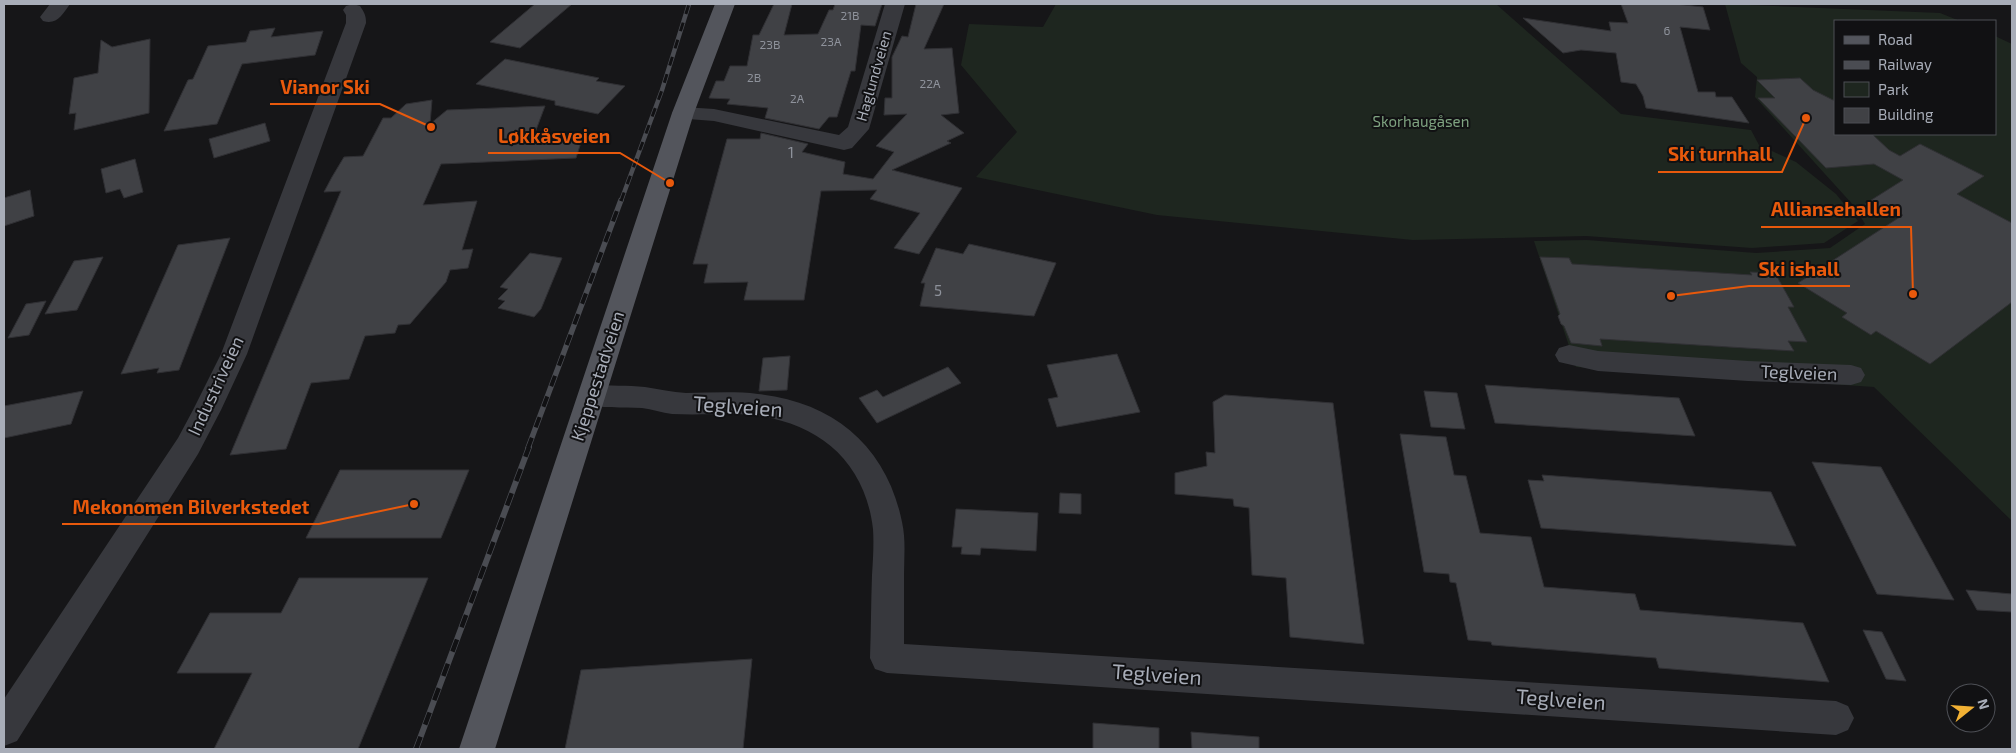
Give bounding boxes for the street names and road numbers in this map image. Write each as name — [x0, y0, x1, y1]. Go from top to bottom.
street label: Haglundveien — [852, 28, 895, 123]
street label: Kjeppestadveien — [566, 308, 628, 443]
street label: Industriveien — [182, 332, 248, 439]
street label: Teglveien — [1760, 360, 1838, 384]
street label: Teglveien — [693, 390, 784, 421]
street label: Teglveien — [1112, 658, 1203, 689]
street label: Teglveien — [1516, 683, 1607, 714]

